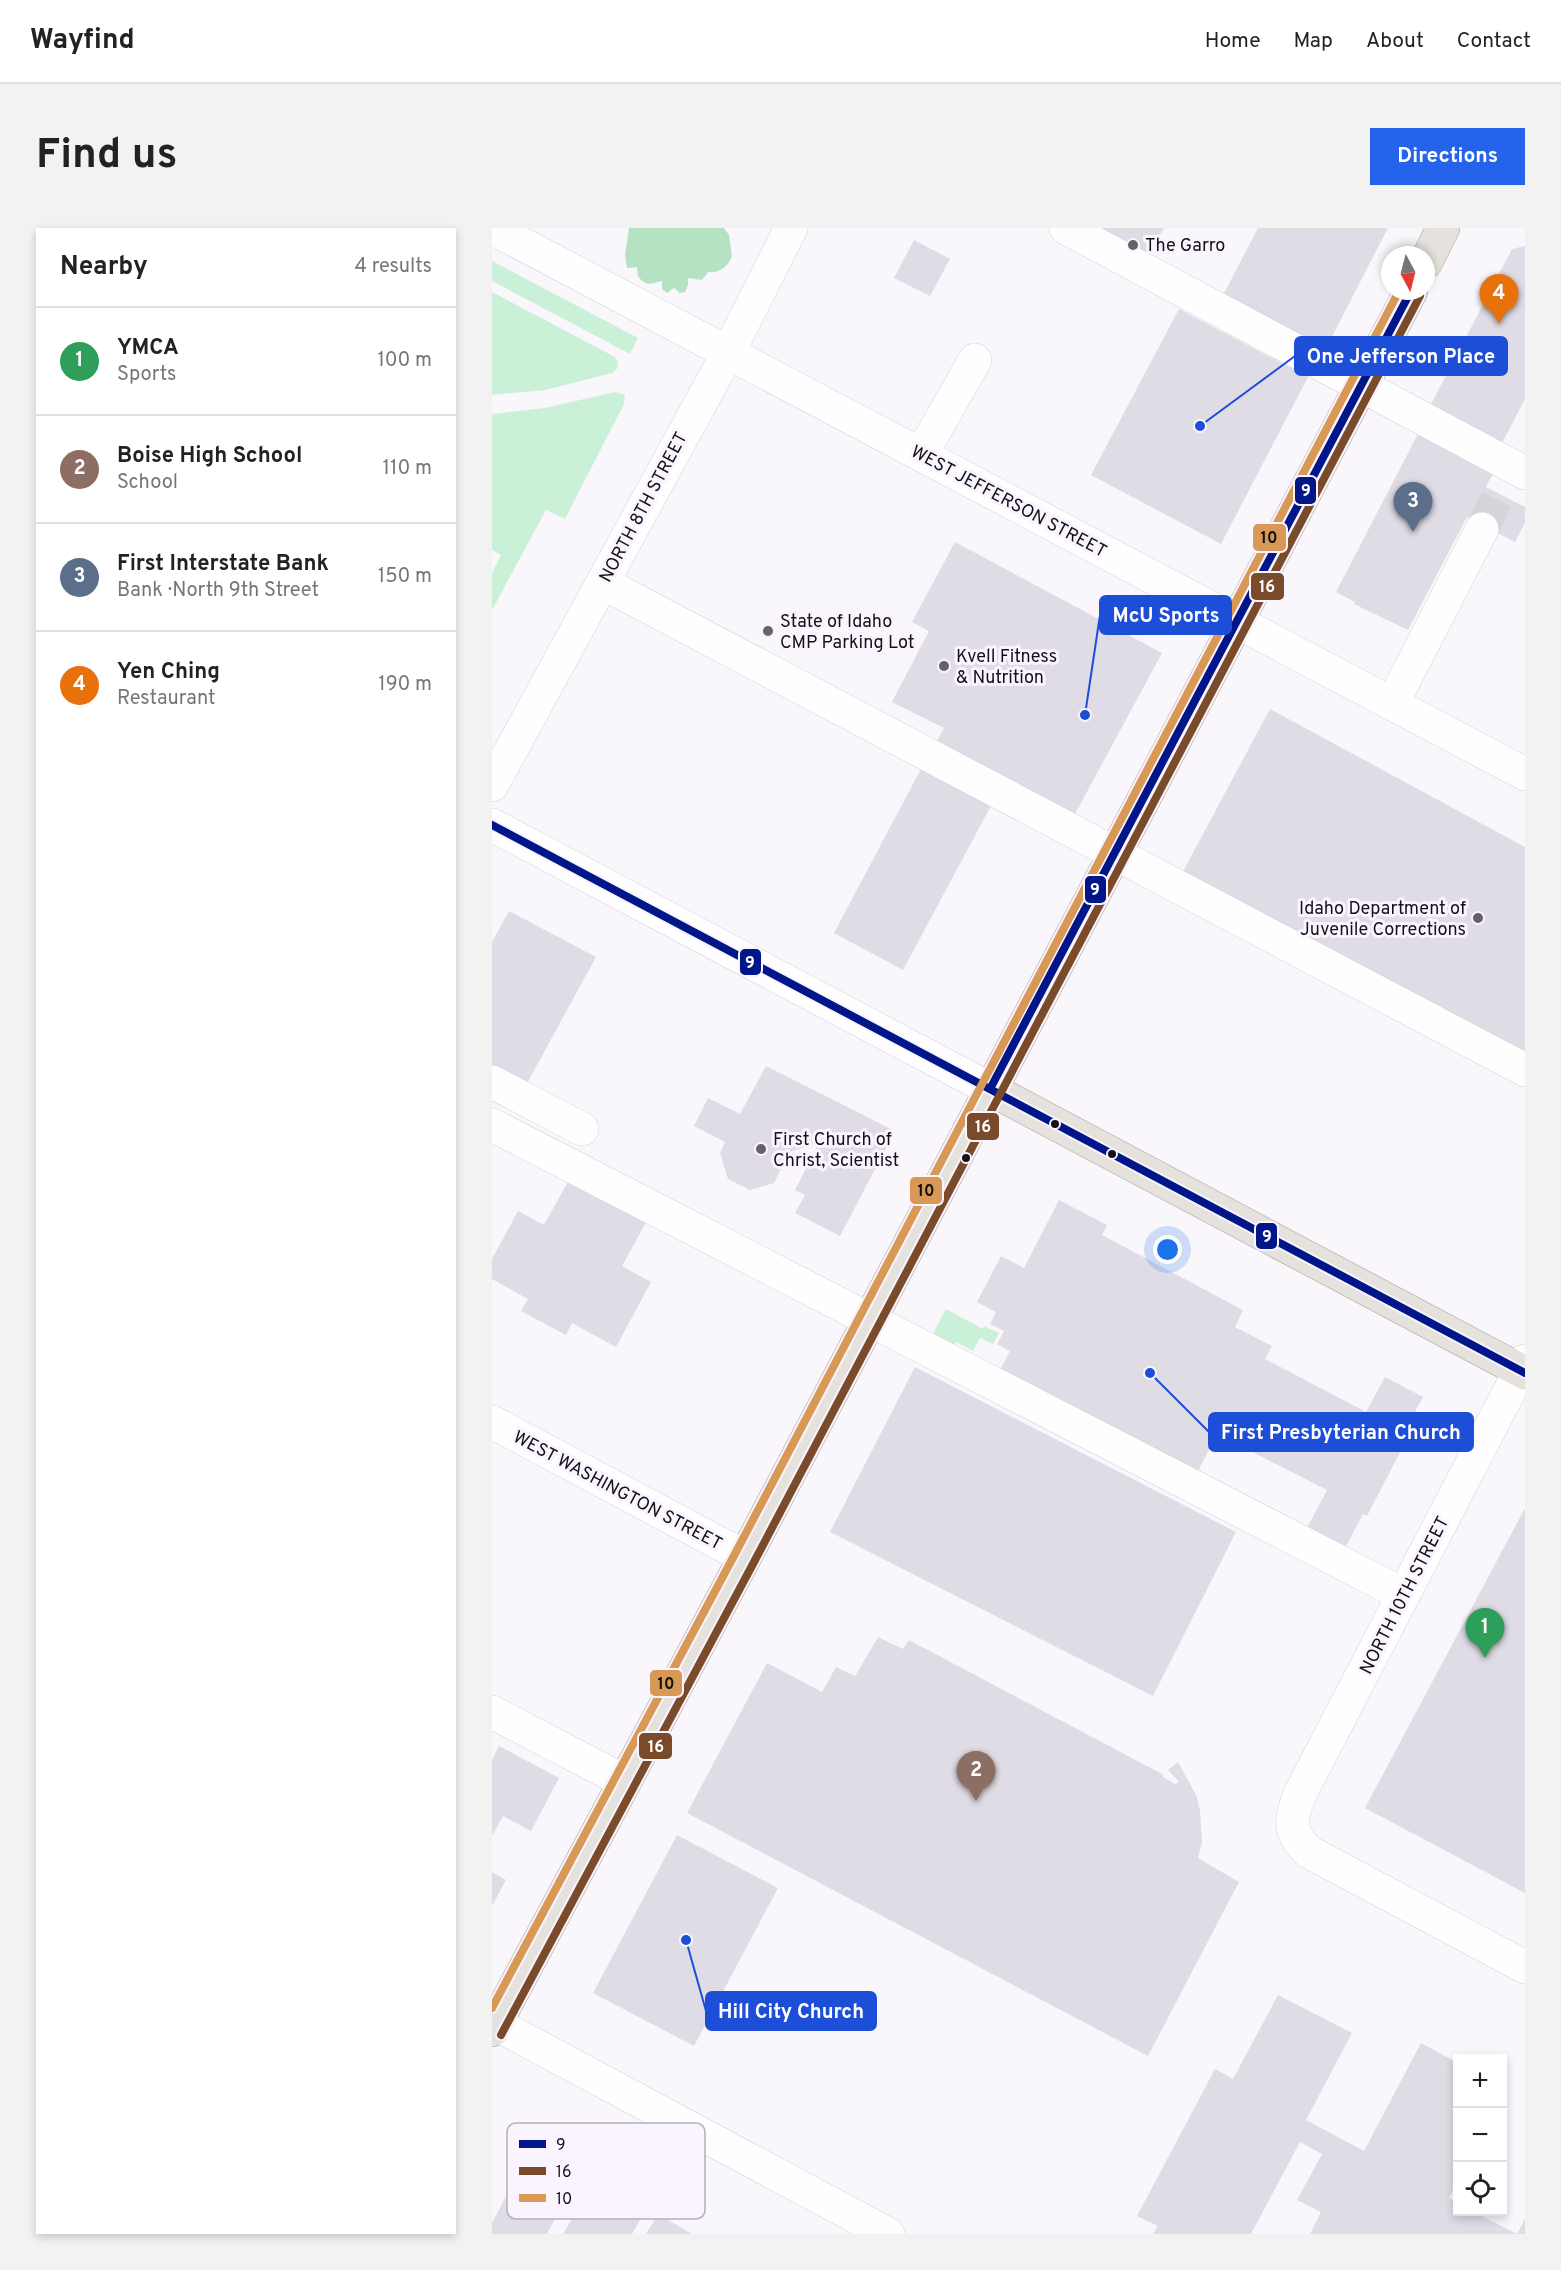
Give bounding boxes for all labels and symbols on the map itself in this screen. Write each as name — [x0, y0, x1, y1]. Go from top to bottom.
place label: The Garro — [1145, 235, 1225, 258]
marker: The Garro — [1126, 238, 1140, 252]
north arrow — [1381, 246, 1435, 300]
pin: 4 — [1480, 274, 1518, 324]
callout: One Jefferson Place — [1295, 337, 1507, 375]
text: One Jefferson Place — [1307, 345, 1495, 371]
street label: NORTH 8TH STREET — [595, 429, 694, 587]
street label: WEST JEFFERSON STREET — [906, 441, 1110, 564]
line badge: 9 — [1294, 476, 1317, 505]
text: 9 — [1301, 482, 1311, 502]
pin: 3 — [1394, 482, 1432, 532]
line badge: 10 — [1252, 523, 1287, 552]
text: 10 — [1261, 529, 1277, 549]
line badge: 16 — [1250, 572, 1285, 601]
text: 16 — [1259, 578, 1275, 598]
callout: McU Sports — [1100, 596, 1231, 634]
text: McU Sports — [1112, 604, 1220, 630]
place label: State of Idaho CMP Parking Lot — [780, 611, 915, 655]
marker: State of Idaho CMP Parking Lot — [761, 624, 775, 638]
place label: Kvell Fitness & Nutrition — [956, 646, 1057, 690]
marker: Kvell Fitness & Nutrition — [937, 659, 951, 673]
line badge: 9 — [1084, 875, 1107, 904]
text: 9 — [1090, 881, 1100, 901]
place label: Idaho Department of Juvenile Corrections — [1299, 898, 1466, 942]
marker: Idaho Department of Juvenile Corrections — [1471, 911, 1485, 925]
line badge: 9 — [739, 948, 762, 976]
text: 9 — [745, 954, 755, 974]
line badge: 16 — [966, 1112, 1000, 1141]
text: 16 — [975, 1118, 991, 1138]
unlabelled marker — [1049, 1118, 1061, 1130]
place label: First Church of Christ, Scientist — [773, 1129, 899, 1173]
marker: First Church of Christ, Scientist — [754, 1142, 768, 1156]
unlabelled marker — [1106, 1148, 1118, 1160]
unlabelled marker — [960, 1152, 972, 1164]
line badge: 10 — [909, 1176, 943, 1205]
text: 10 — [918, 1182, 934, 1202]
line badge: 9 — [1255, 1222, 1278, 1250]
text: 9 — [1262, 1228, 1272, 1248]
your location — [1153, 1235, 1182, 1264]
callout: First Presbyterian Church — [1209, 1413, 1473, 1451]
text: First Presbyterian Church — [1221, 1421, 1461, 1447]
street label: WEST WASHINGTON STREET — [509, 1426, 726, 1556]
street label: NORTH 10TH STREET — [1356, 1513, 1455, 1679]
pin: 1 — [1466, 1608, 1504, 1658]
line badge: 10 — [649, 1669, 683, 1697]
text: 10 — [658, 1675, 674, 1695]
line badge: 16 — [638, 1732, 673, 1760]
text: 16 — [648, 1738, 664, 1758]
pin: 2 — [956, 1752, 996, 1801]
callout: Hill City Church — [706, 1992, 876, 2030]
text: Hill City Church — [718, 2000, 864, 2026]
legend — [507, 2123, 705, 2219]
text: 9 — [556, 2136, 566, 2156]
text: 16 — [556, 2163, 572, 2183]
text: 10 — [556, 2190, 572, 2210]

